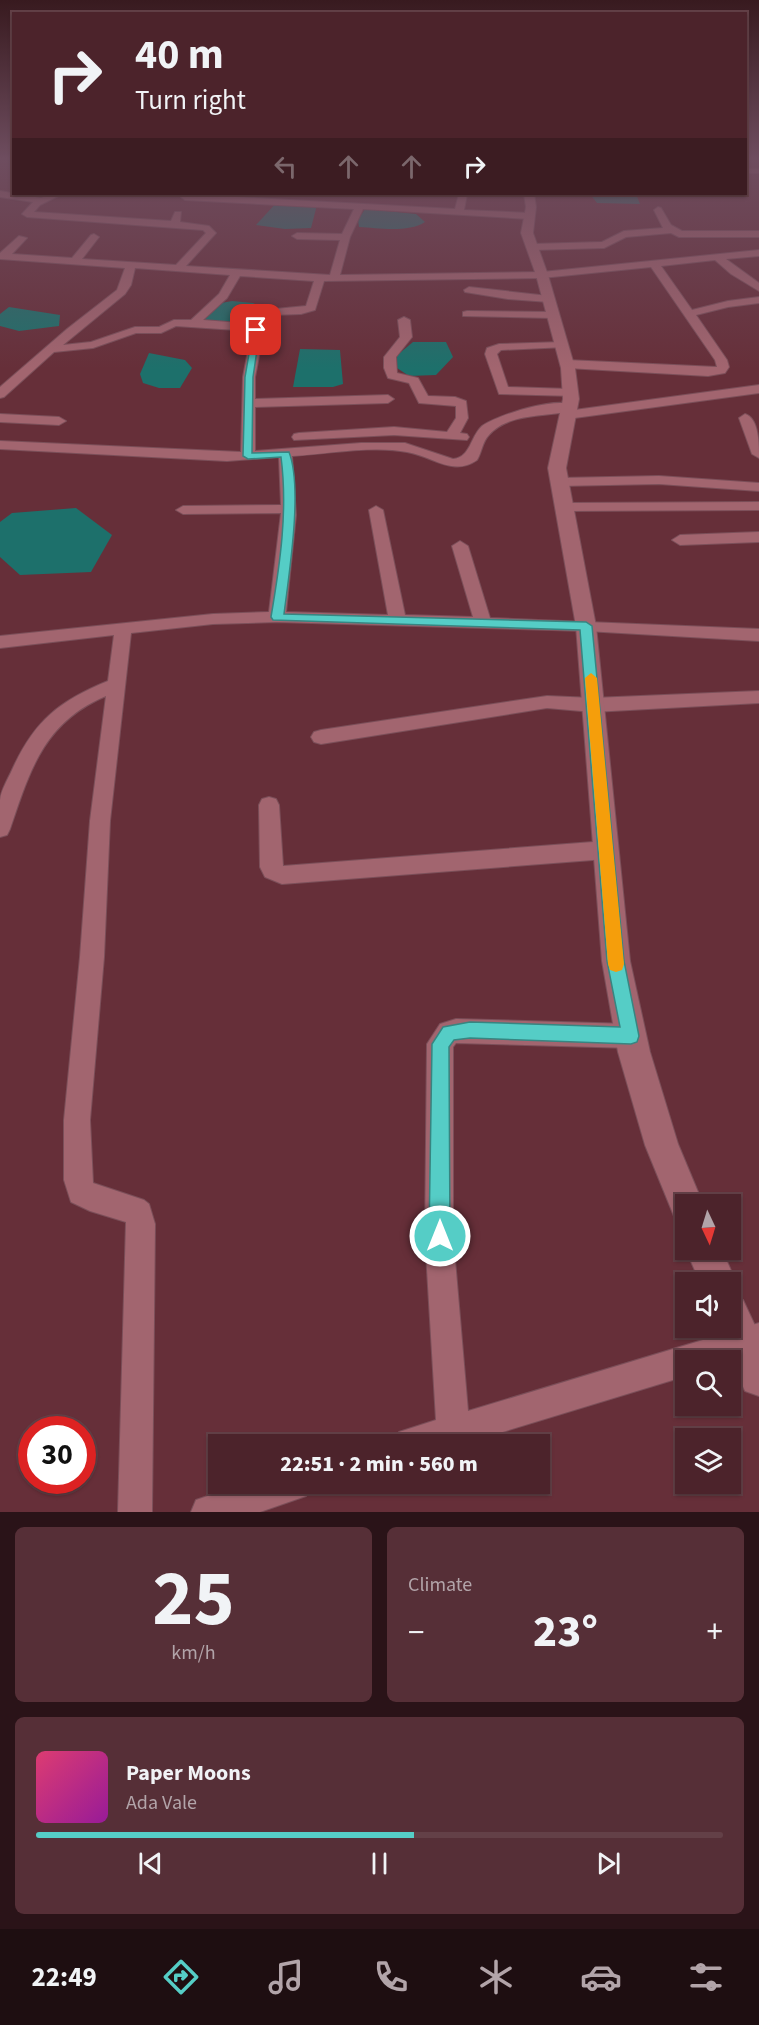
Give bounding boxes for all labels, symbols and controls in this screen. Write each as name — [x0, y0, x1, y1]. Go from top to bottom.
text: 40 m — [135, 25, 224, 85]
icon: right — [36, 36, 114, 114]
text: Turn right — [135, 81, 246, 120]
icon: left — [269, 150, 302, 183]
icon: ahead — [332, 150, 365, 183]
icon: ahead — [395, 150, 428, 183]
icon: right — [458, 150, 491, 183]
pin — [230, 304, 281, 355]
icon: arrive — [239, 313, 272, 346]
north arrow — [675, 1194, 741, 1260]
map controls — [675, 1194, 741, 1494]
position arrow — [408, 1204, 472, 1268]
button: sound — [675, 1272, 741, 1338]
button: search — [675, 1350, 741, 1416]
speed limit sign: 30 — [18, 1416, 96, 1494]
button: layers — [675, 1428, 741, 1494]
text: 22:51 · 2 min · 560 m — [280, 1448, 478, 1480]
text: 25 — [152, 1544, 235, 1655]
text: Climate — [408, 1571, 472, 1599]
text: 23° — [533, 1600, 598, 1664]
text: − — [408, 1609, 424, 1656]
text: + — [707, 1609, 723, 1656]
text: km/h — [171, 1639, 216, 1667]
text: Paper Moons — [126, 1757, 251, 1789]
text: Ada Vale — [126, 1789, 197, 1817]
icon: previous — [134, 1847, 167, 1880]
icon: pause — [363, 1847, 396, 1880]
icon: next — [592, 1847, 625, 1880]
icon: directions — [160, 1956, 202, 1998]
icon: music — [265, 1956, 307, 1998]
icon: phone — [370, 1956, 412, 1998]
icon: climate — [475, 1956, 517, 1998]
icon: car — [580, 1956, 622, 1998]
icon: filters — [685, 1956, 727, 1998]
text: 22:49 — [32, 1958, 97, 1997]

